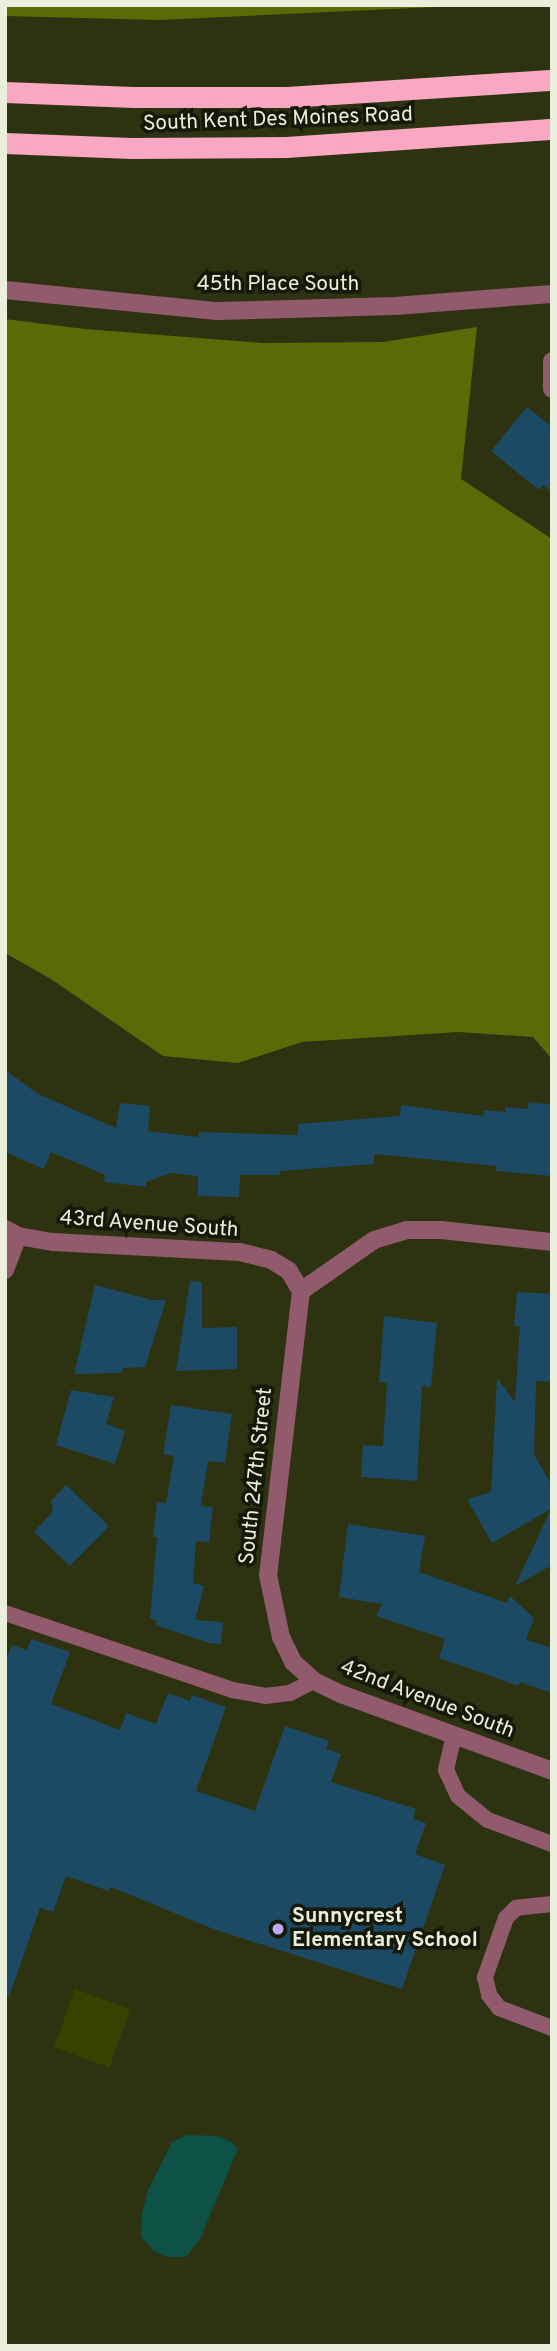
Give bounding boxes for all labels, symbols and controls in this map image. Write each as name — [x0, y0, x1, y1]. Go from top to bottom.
street label: South Kent Des Moines Road — [143, 103, 413, 137]
street label: 45th Place South — [197, 272, 359, 298]
street label: 43rd Avenue South — [58, 1206, 240, 1244]
street label: South 247th Street — [235, 1386, 279, 1566]
street label: 42nd Avenue South — [336, 1655, 518, 1745]
place label: Sunnycrest Elementary School — [292, 1904, 478, 1954]
marker: Sunnycrest Elementary School — [270, 1921, 286, 1937]

